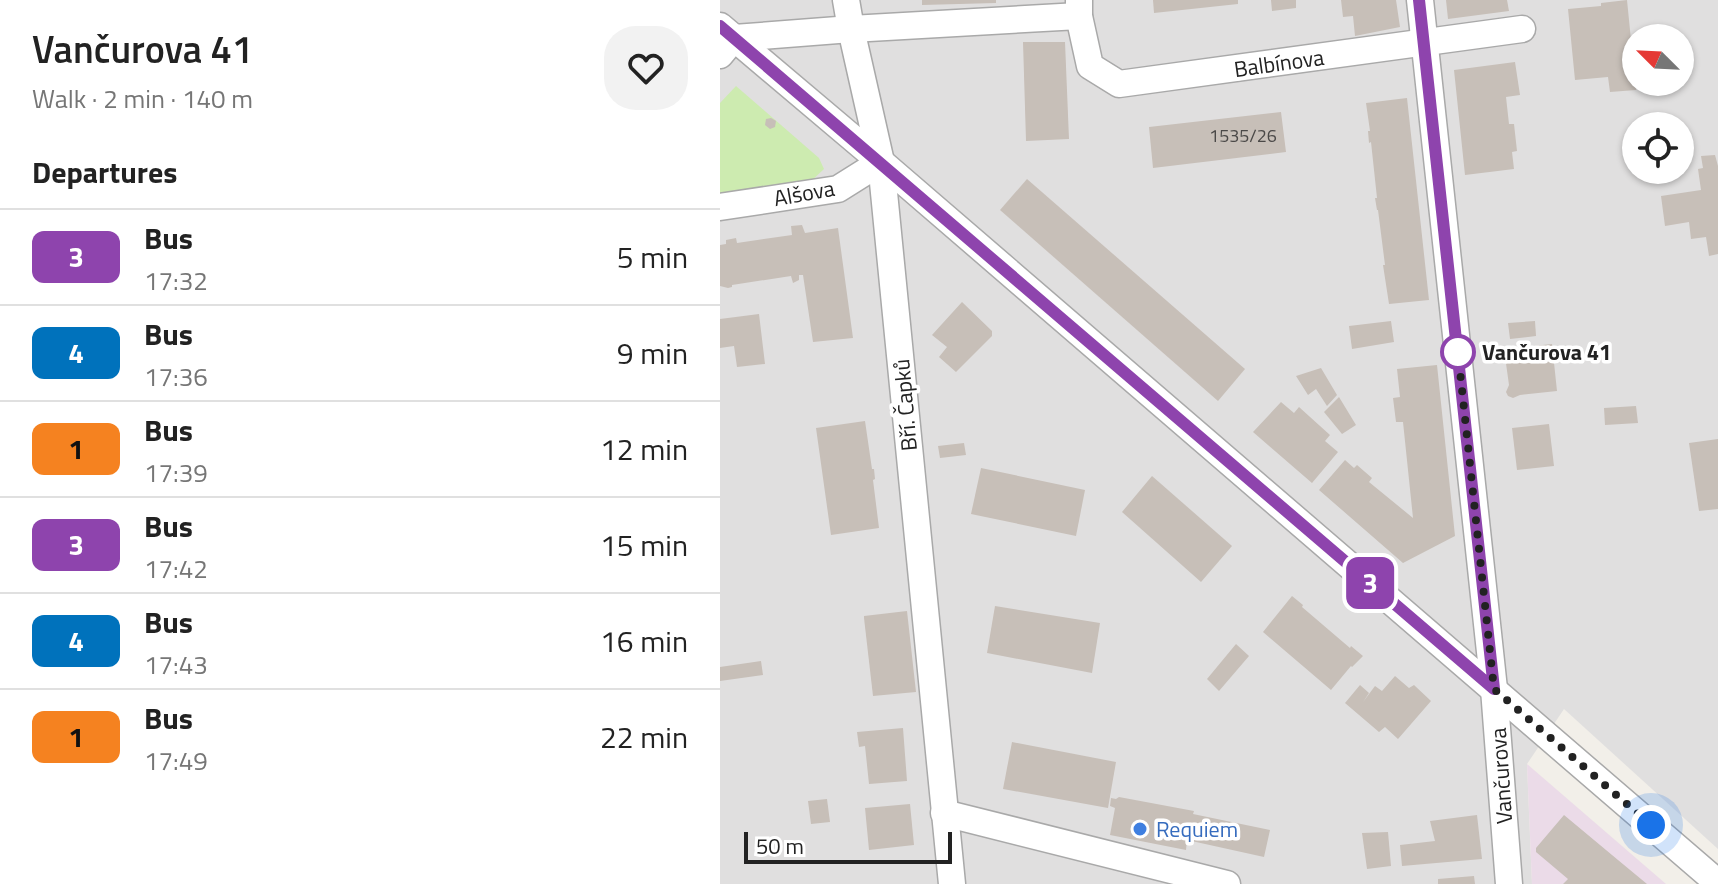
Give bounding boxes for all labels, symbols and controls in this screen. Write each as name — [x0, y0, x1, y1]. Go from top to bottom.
text: Vančurova 41 — [32, 20, 253, 78]
north arrow — [1622, 24, 1694, 96]
map controls — [1622, 24, 1694, 184]
button: heart — [604, 26, 688, 110]
street label: Balbínova — [1232, 40, 1326, 86]
text: Walk · 2 min · 140 m — [32, 79, 253, 118]
button: locate — [1622, 112, 1694, 184]
house number: 1535/26 — [1209, 122, 1277, 149]
text: Departures — [32, 149, 177, 195]
street label: Alšova — [771, 171, 837, 215]
text: Bus — [144, 215, 193, 261]
text: 5 min — [617, 234, 688, 280]
text: 3 — [68, 235, 84, 278]
text: 17:32 — [144, 261, 208, 300]
text: Bus — [144, 311, 193, 357]
text: 9 min — [617, 330, 688, 376]
text: 4 — [68, 331, 84, 374]
marker: Vančurova 41 — [1441, 335, 1475, 369]
place label: Vančurova 41 — [1482, 335, 1611, 369]
text: 17:36 — [144, 357, 208, 396]
street label: Bří. Čapků — [884, 357, 926, 453]
text: Bus — [144, 407, 193, 453]
text: 12 min — [600, 426, 688, 472]
text: 1 — [68, 427, 84, 470]
text: 17:39 — [144, 453, 208, 492]
text: Bus — [144, 503, 193, 549]
text: 15 min — [600, 522, 688, 568]
text: 3 — [68, 523, 84, 566]
text: 17:42 — [144, 549, 208, 588]
line badge: 3 — [1344, 557, 1396, 609]
text: 3 — [1362, 561, 1378, 604]
text: Bus — [144, 599, 193, 645]
text: 16 min — [600, 618, 688, 664]
text: 4 — [68, 619, 84, 662]
text: 17:43 — [144, 645, 208, 684]
text: Bus — [144, 695, 193, 741]
text: 22 min — [600, 714, 688, 760]
text: 1 — [68, 715, 84, 758]
street label: Vančurova — [1481, 727, 1521, 825]
text: 17:49 — [144, 741, 208, 780]
your location — [1631, 805, 1671, 845]
place label: Requiem — [1156, 812, 1238, 846]
marker: Requiem — [1131, 820, 1149, 838]
scale bar — [744, 828, 952, 864]
text: 50 m — [756, 829, 804, 863]

